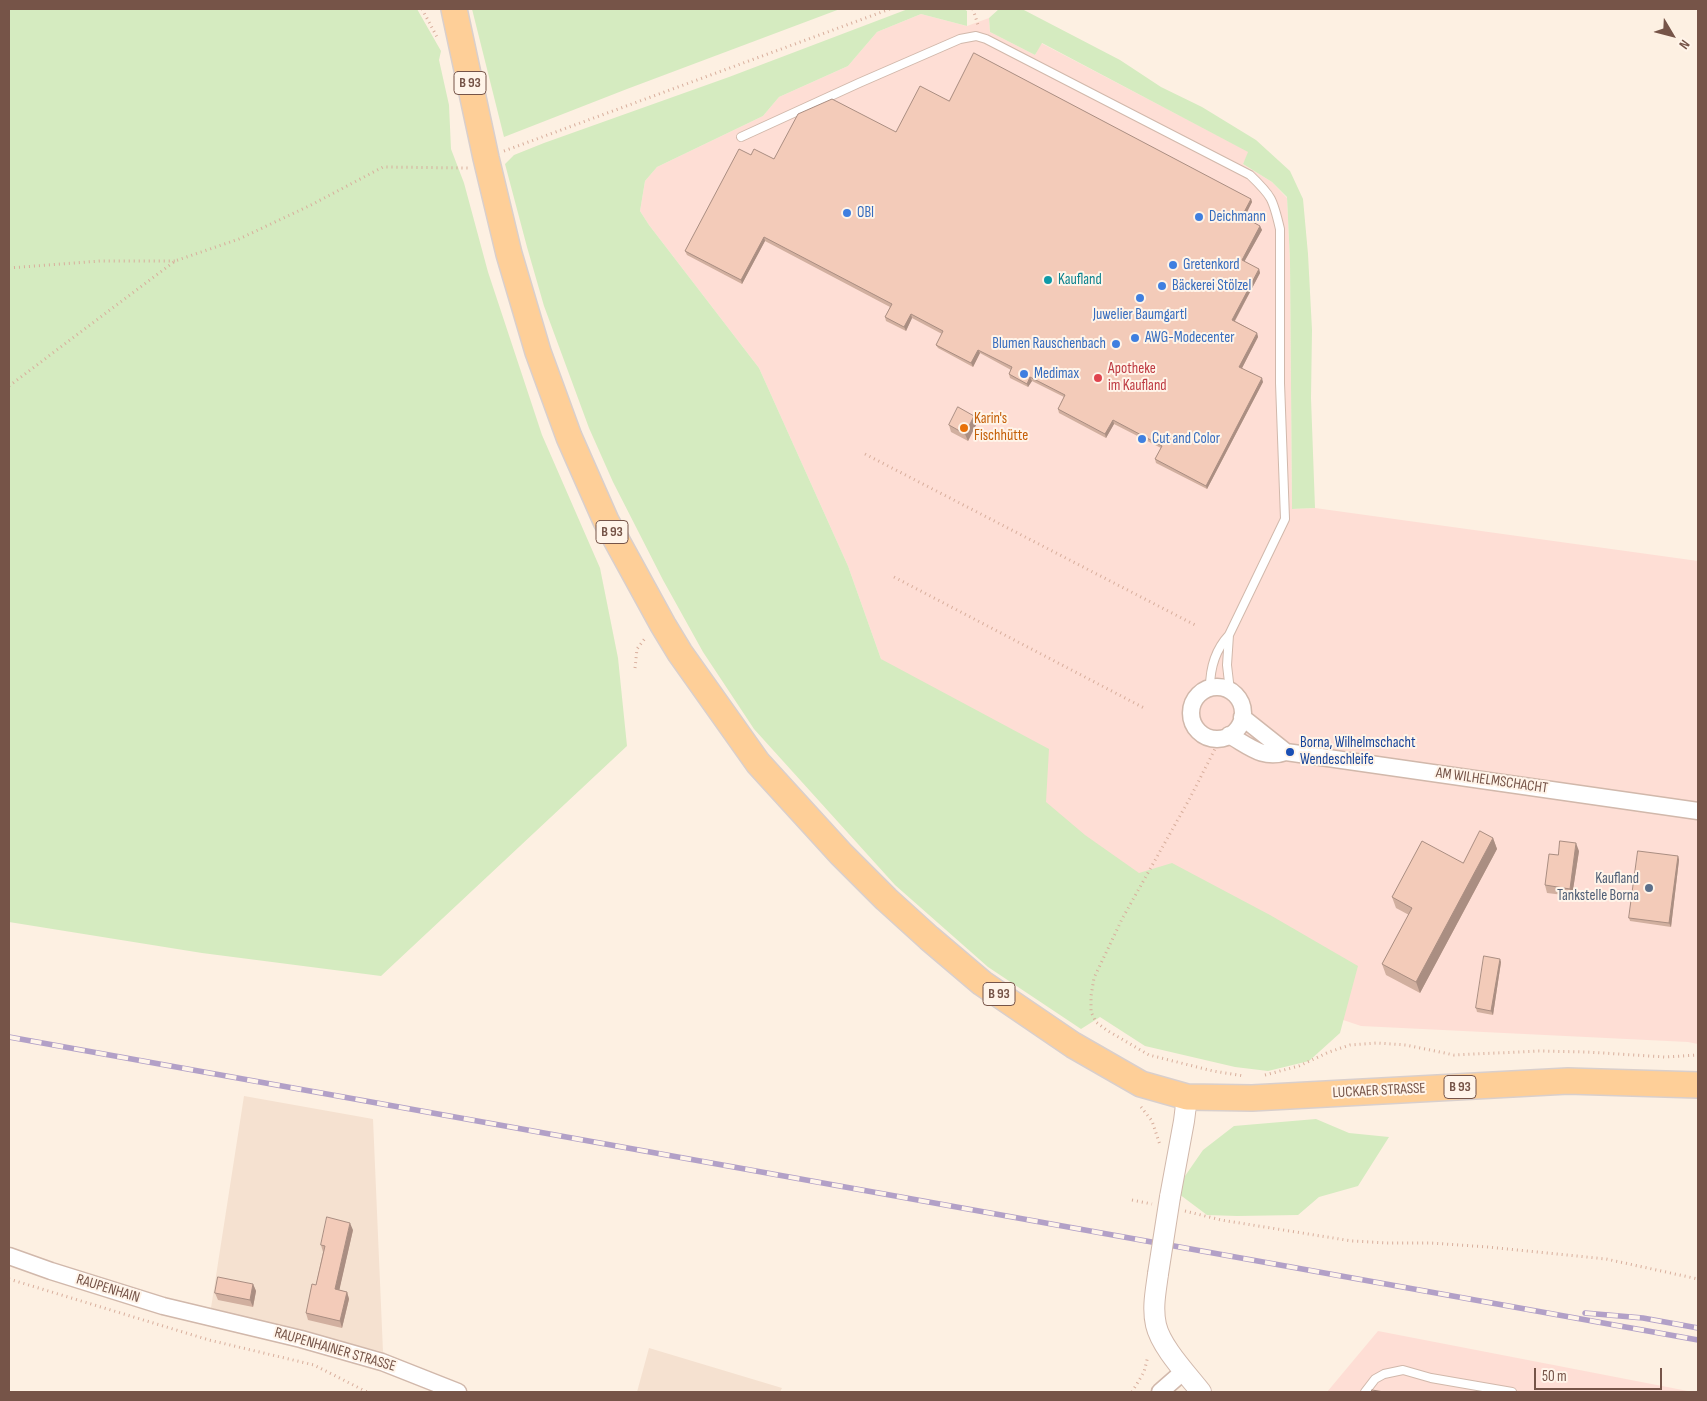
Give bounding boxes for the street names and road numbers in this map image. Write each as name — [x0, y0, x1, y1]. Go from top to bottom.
road number: B 93 — [454, 72, 486, 95]
road number: B 93 — [596, 520, 628, 544]
street label: AM WILHELMSCHACHT — [1435, 764, 1549, 798]
road number: B 93 — [983, 982, 1015, 1006]
road number: B 93 — [1444, 1076, 1476, 1098]
street label: LUCKAER STRASSE — [1332, 1080, 1426, 1102]
street label: RAUPENHAIN — [74, 1271, 142, 1307]
street label: RAUPENHAINER STRASSE — [272, 1324, 398, 1376]

